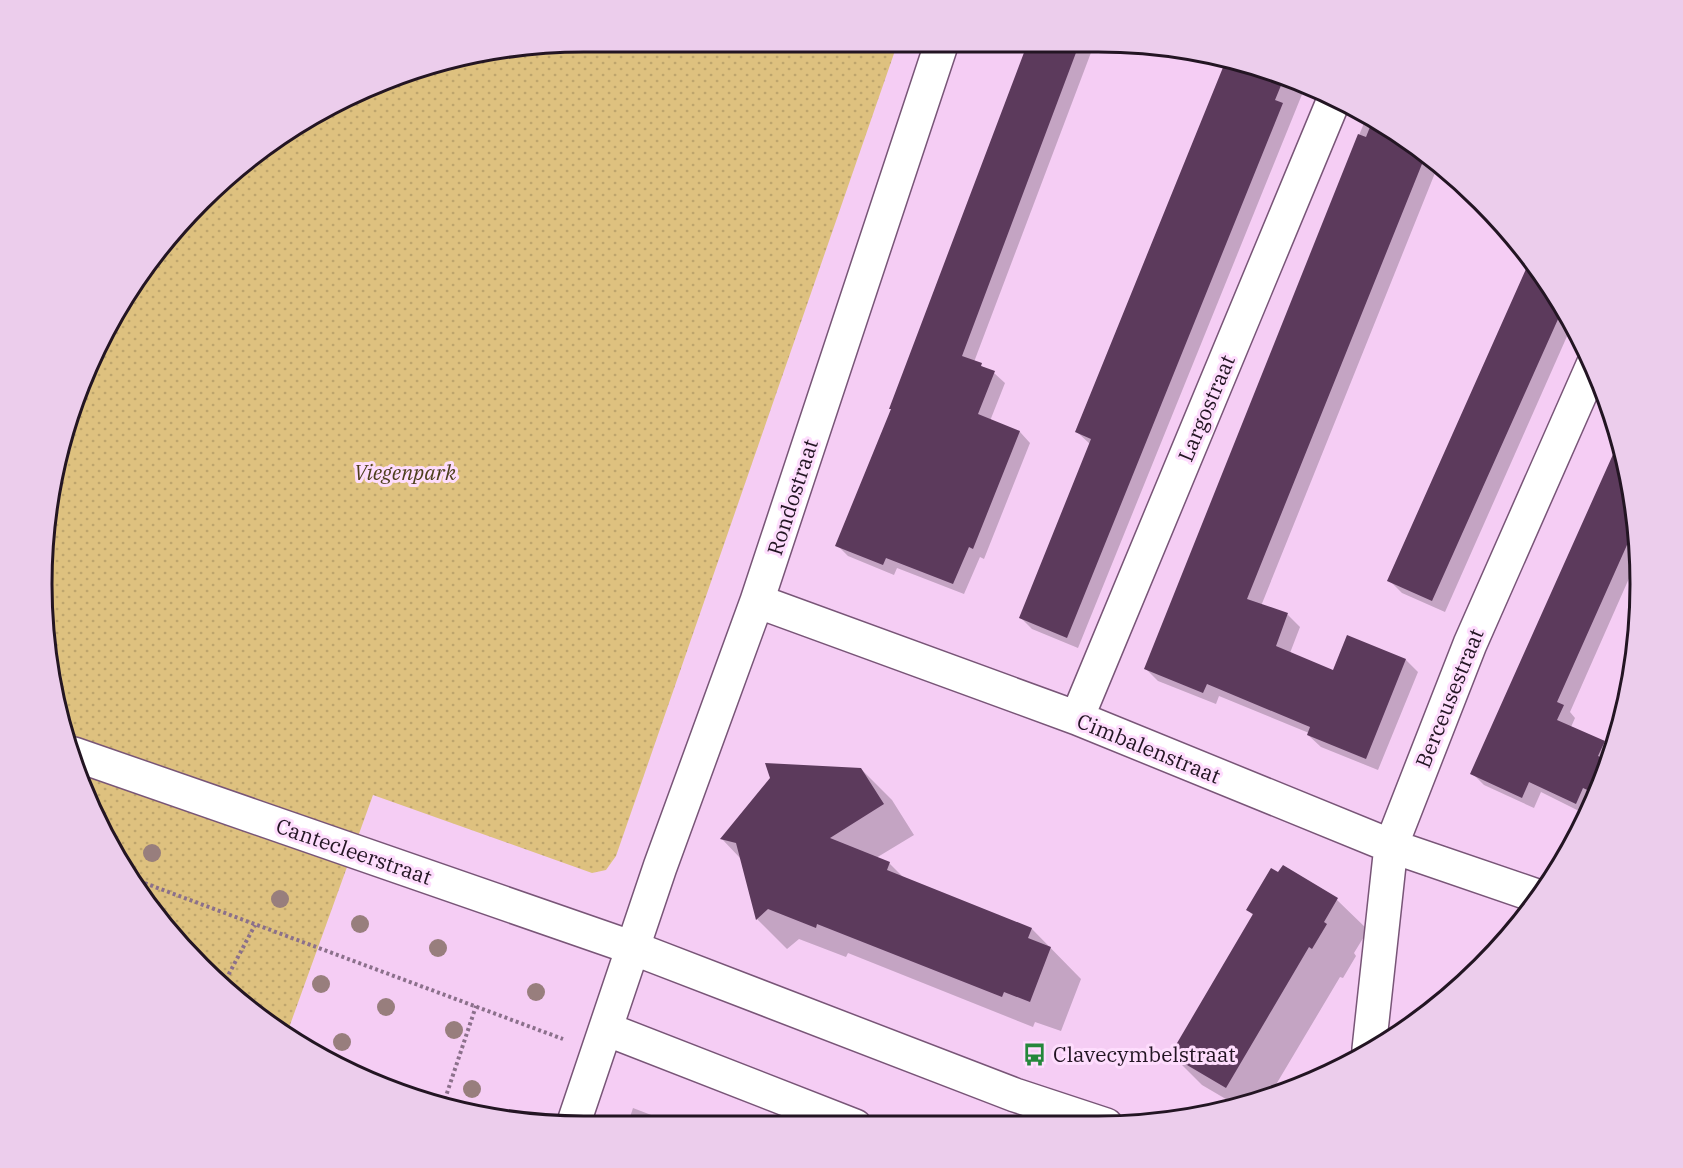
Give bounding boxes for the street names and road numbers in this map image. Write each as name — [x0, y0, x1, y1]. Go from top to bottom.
street label: Largostraat — [1171, 350, 1241, 466]
street label: Rondostraat — [760, 435, 824, 559]
street label: Berceusestraat — [1408, 624, 1490, 772]
street label: Cimbalenstraat — [1073, 706, 1225, 790]
street label: Cantecleerstraat — [272, 811, 436, 891]

